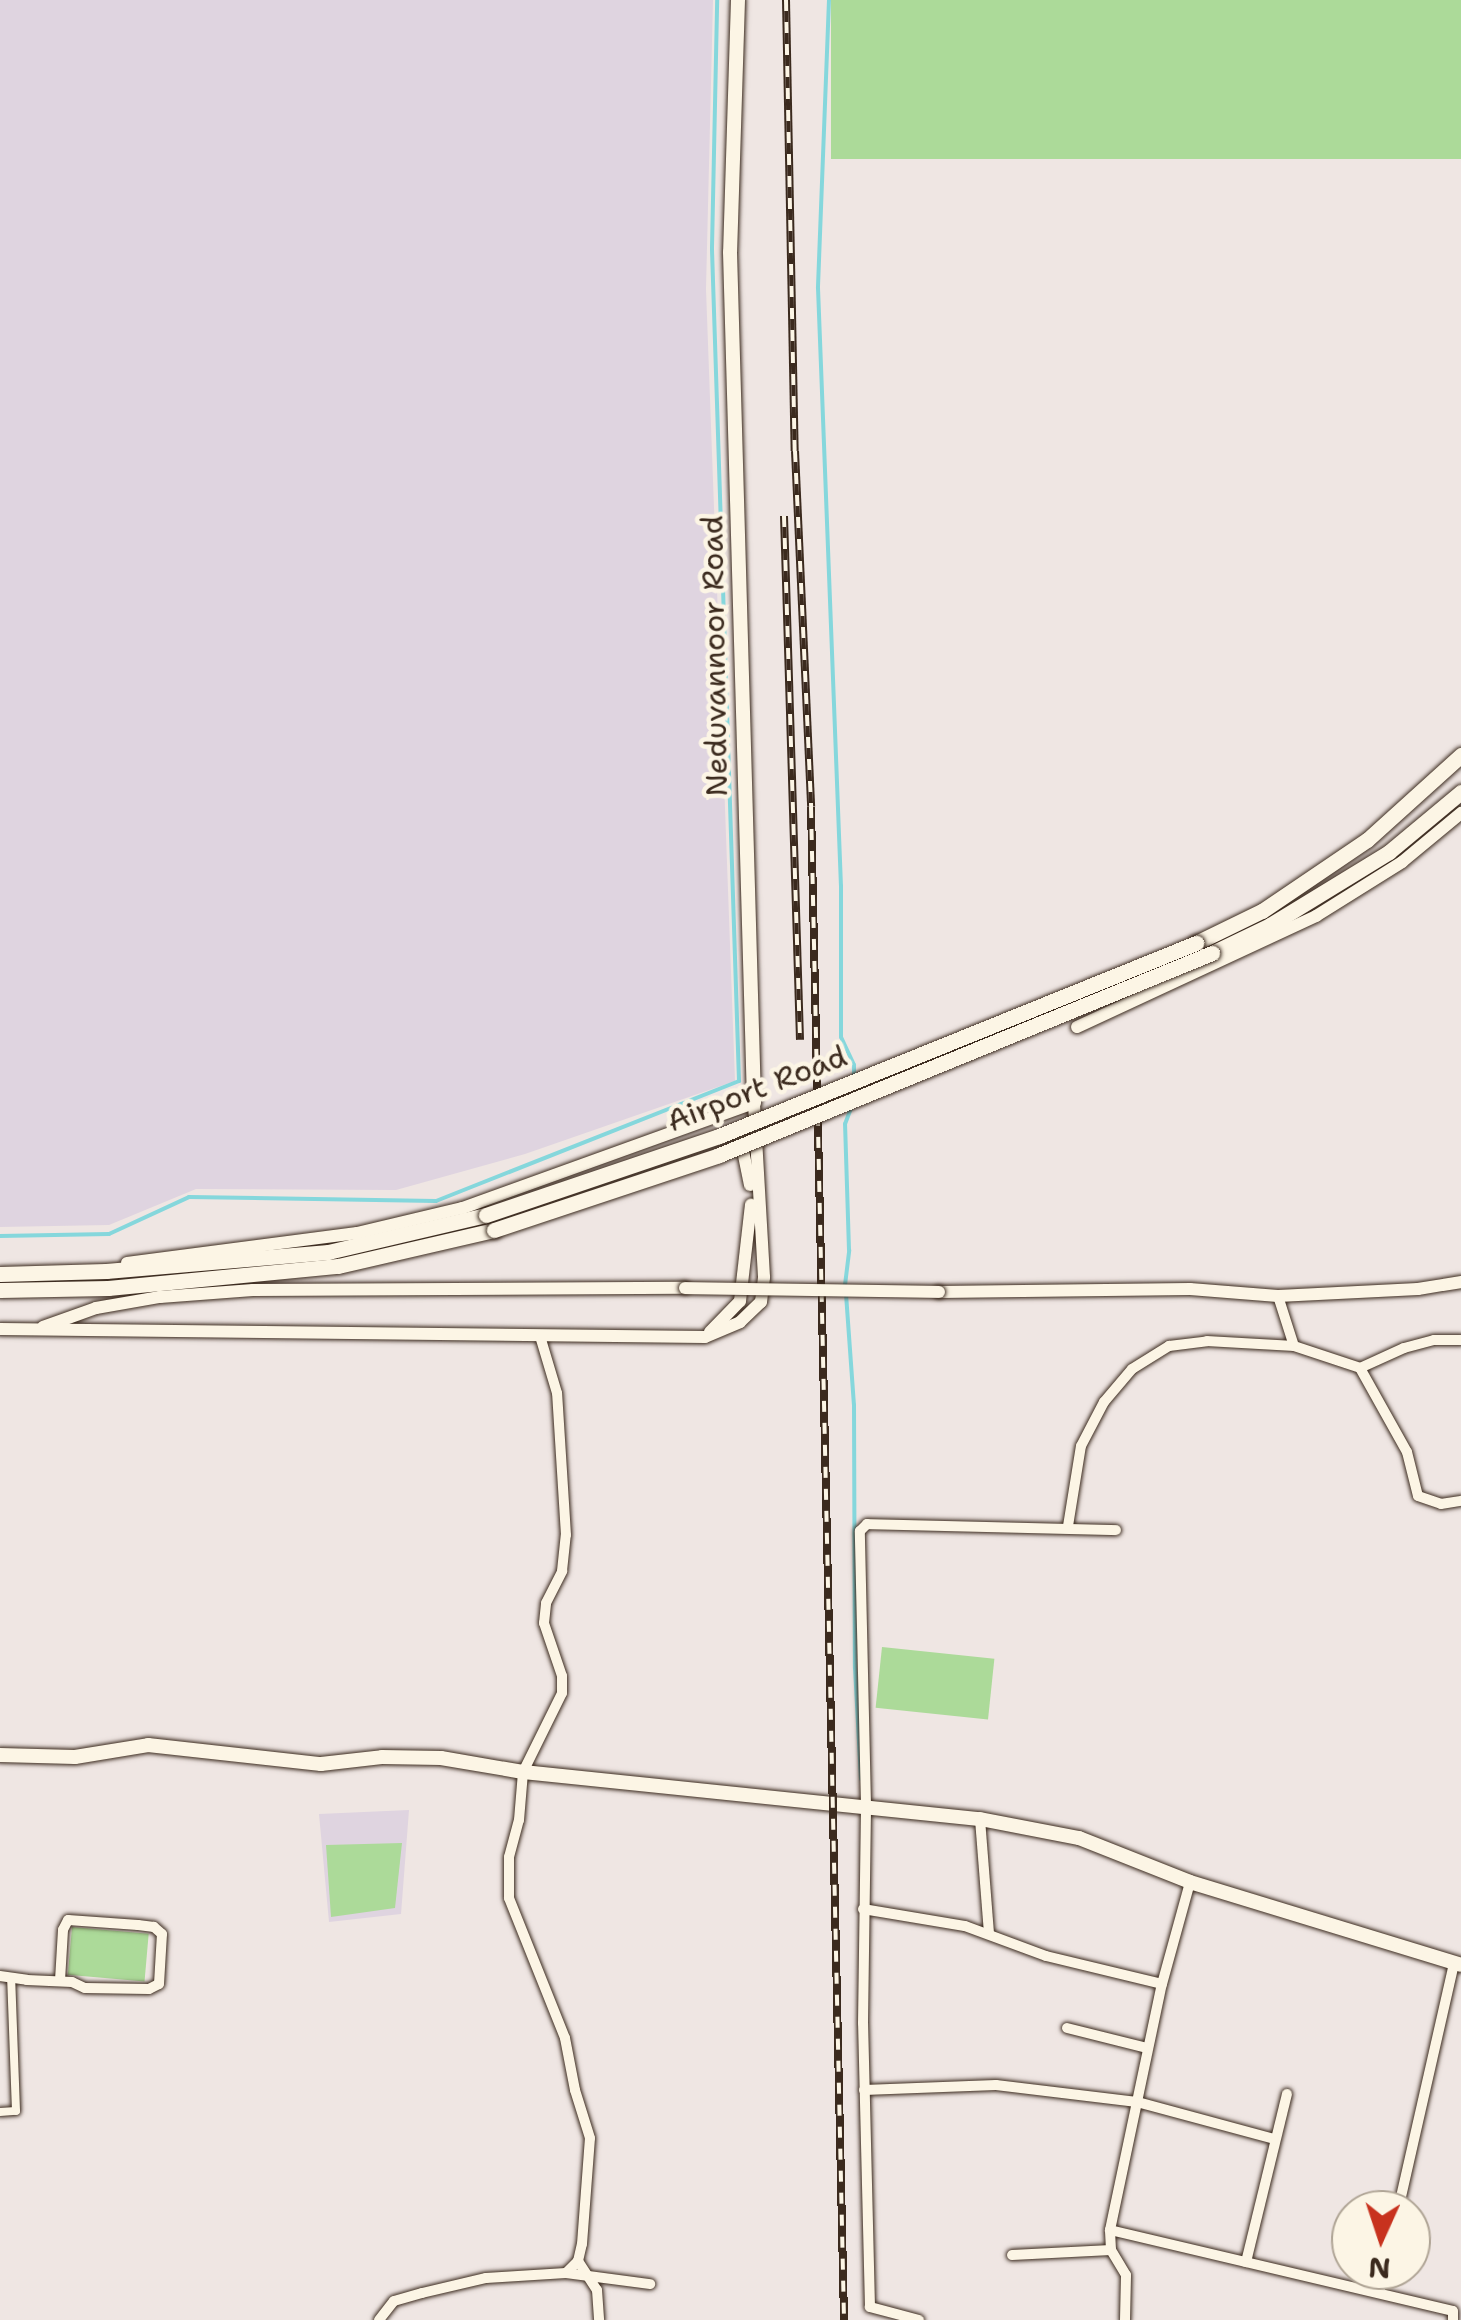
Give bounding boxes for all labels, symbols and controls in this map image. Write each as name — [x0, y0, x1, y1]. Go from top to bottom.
street label: Neduvannoor Road — [695, 515, 735, 797]
street label: Airport Road — [662, 1038, 852, 1140]
north arrow — [1331, 2190, 1431, 2290]
text: N — [1367, 2248, 1392, 2288]

